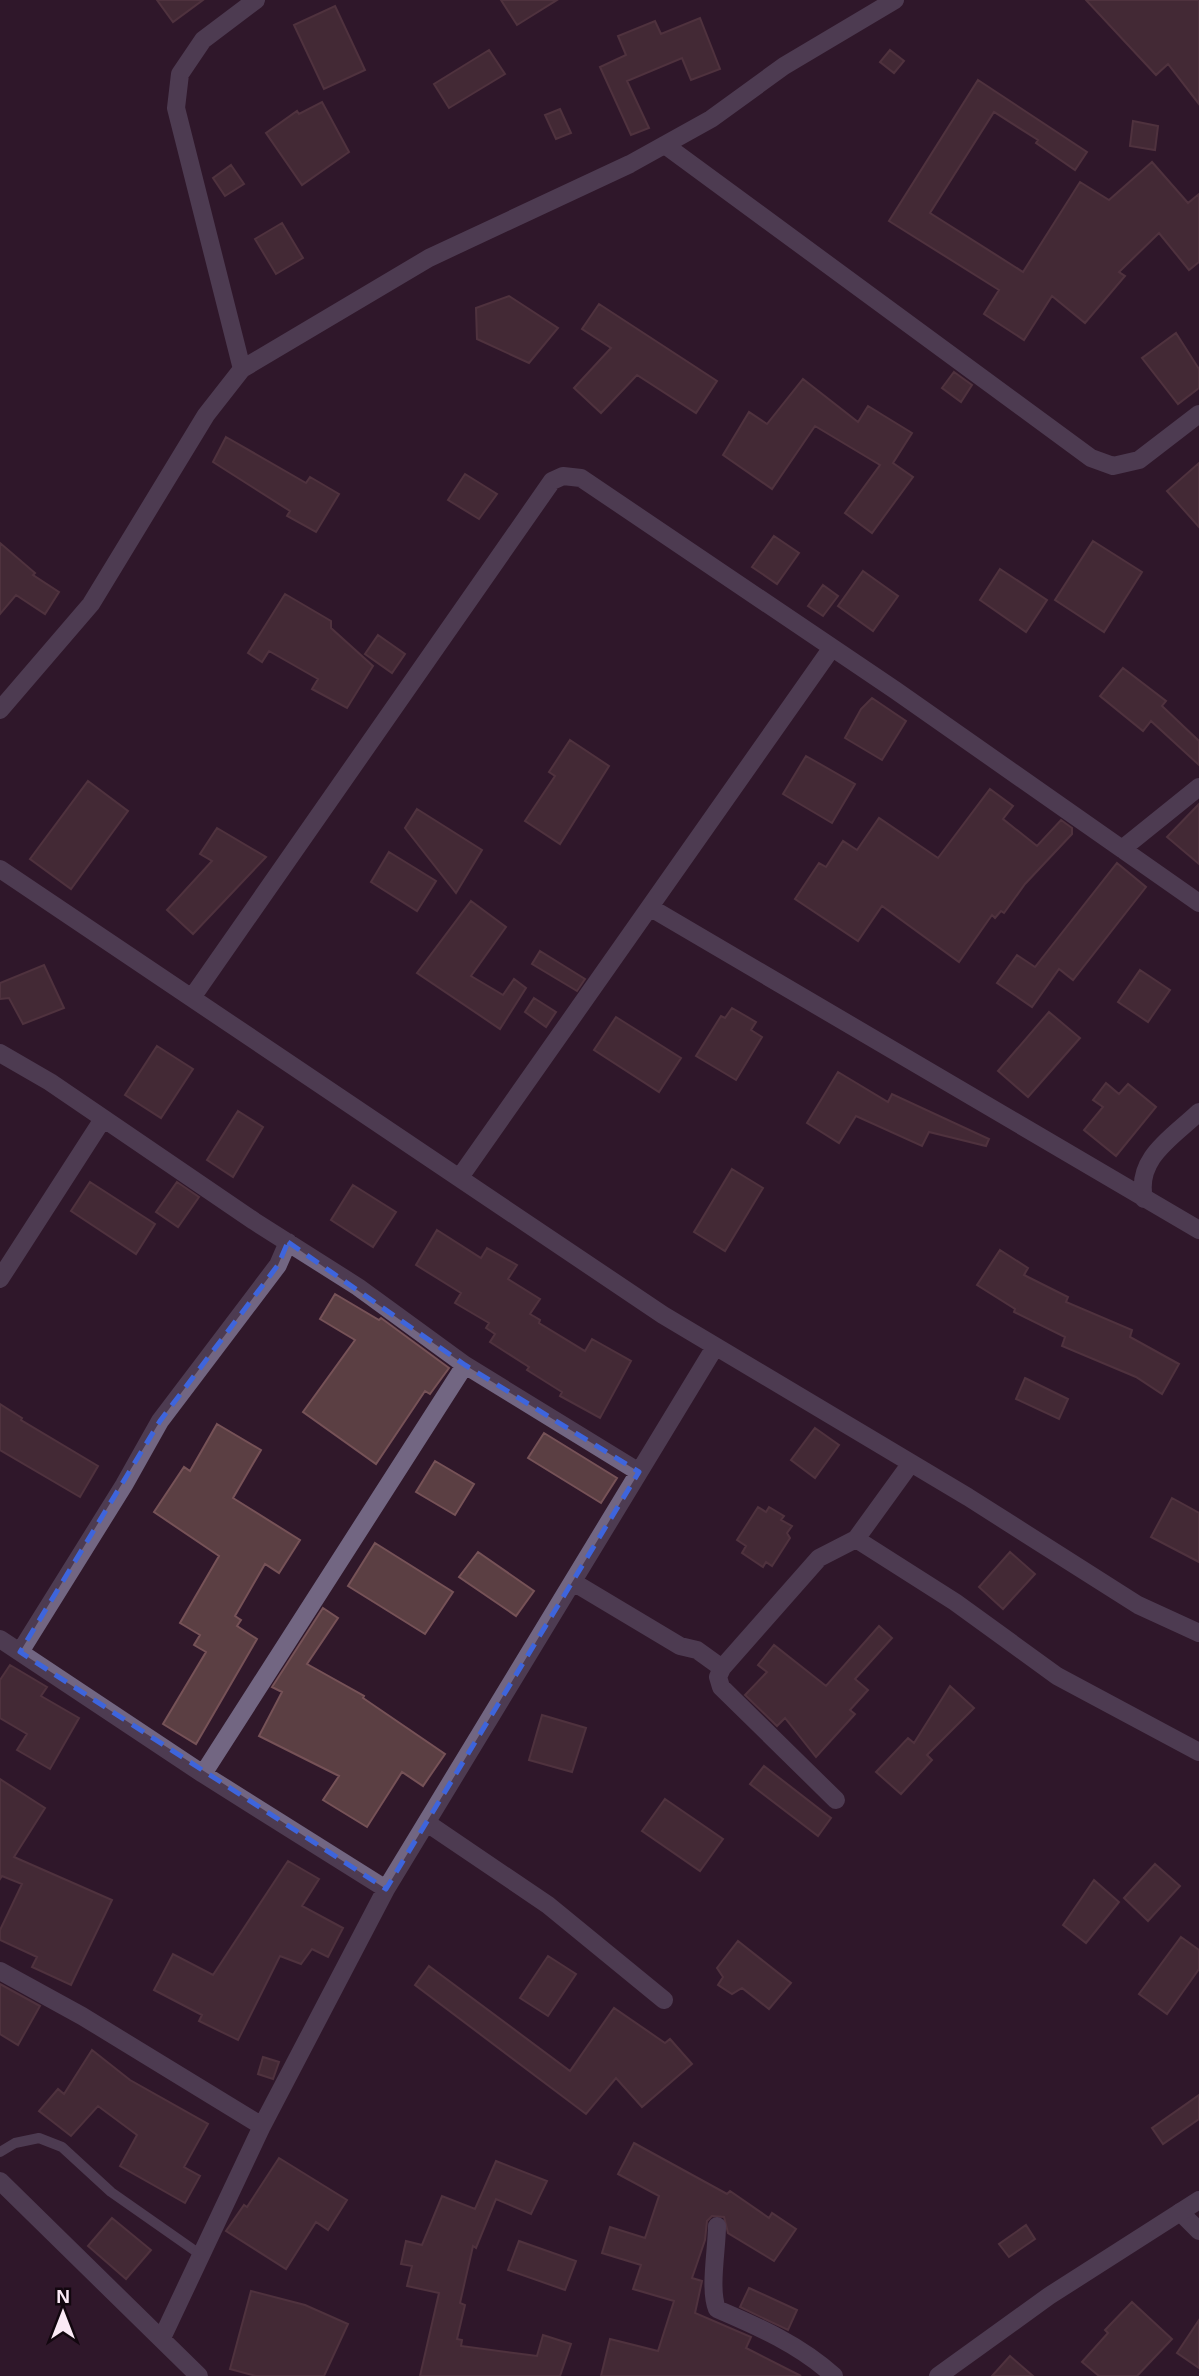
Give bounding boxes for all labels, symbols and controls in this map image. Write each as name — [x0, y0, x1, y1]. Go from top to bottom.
north arrow — [28, 2278, 98, 2348]
text: N — [56, 2286, 70, 2307]

